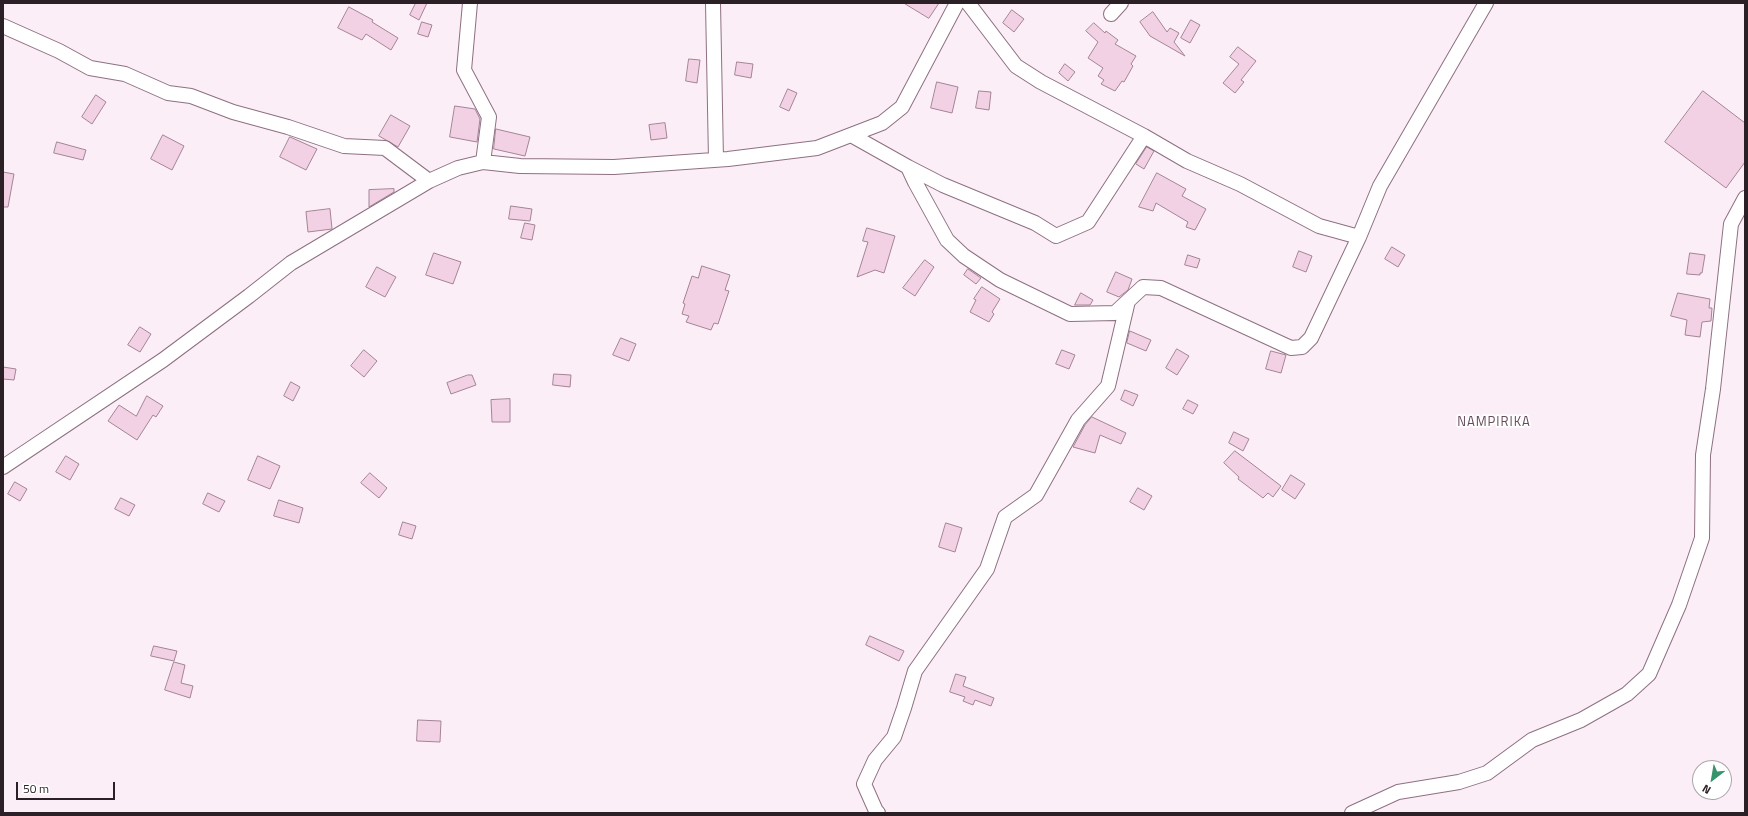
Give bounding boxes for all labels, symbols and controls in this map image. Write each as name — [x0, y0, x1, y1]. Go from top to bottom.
district label: NAMPIRIKA — [1457, 415, 1531, 431]
north arrow — [1692, 760, 1732, 800]
scale bar — [18, 774, 117, 800]
text: 50 m — [23, 779, 49, 798]
text: N — [1699, 781, 1714, 798]

